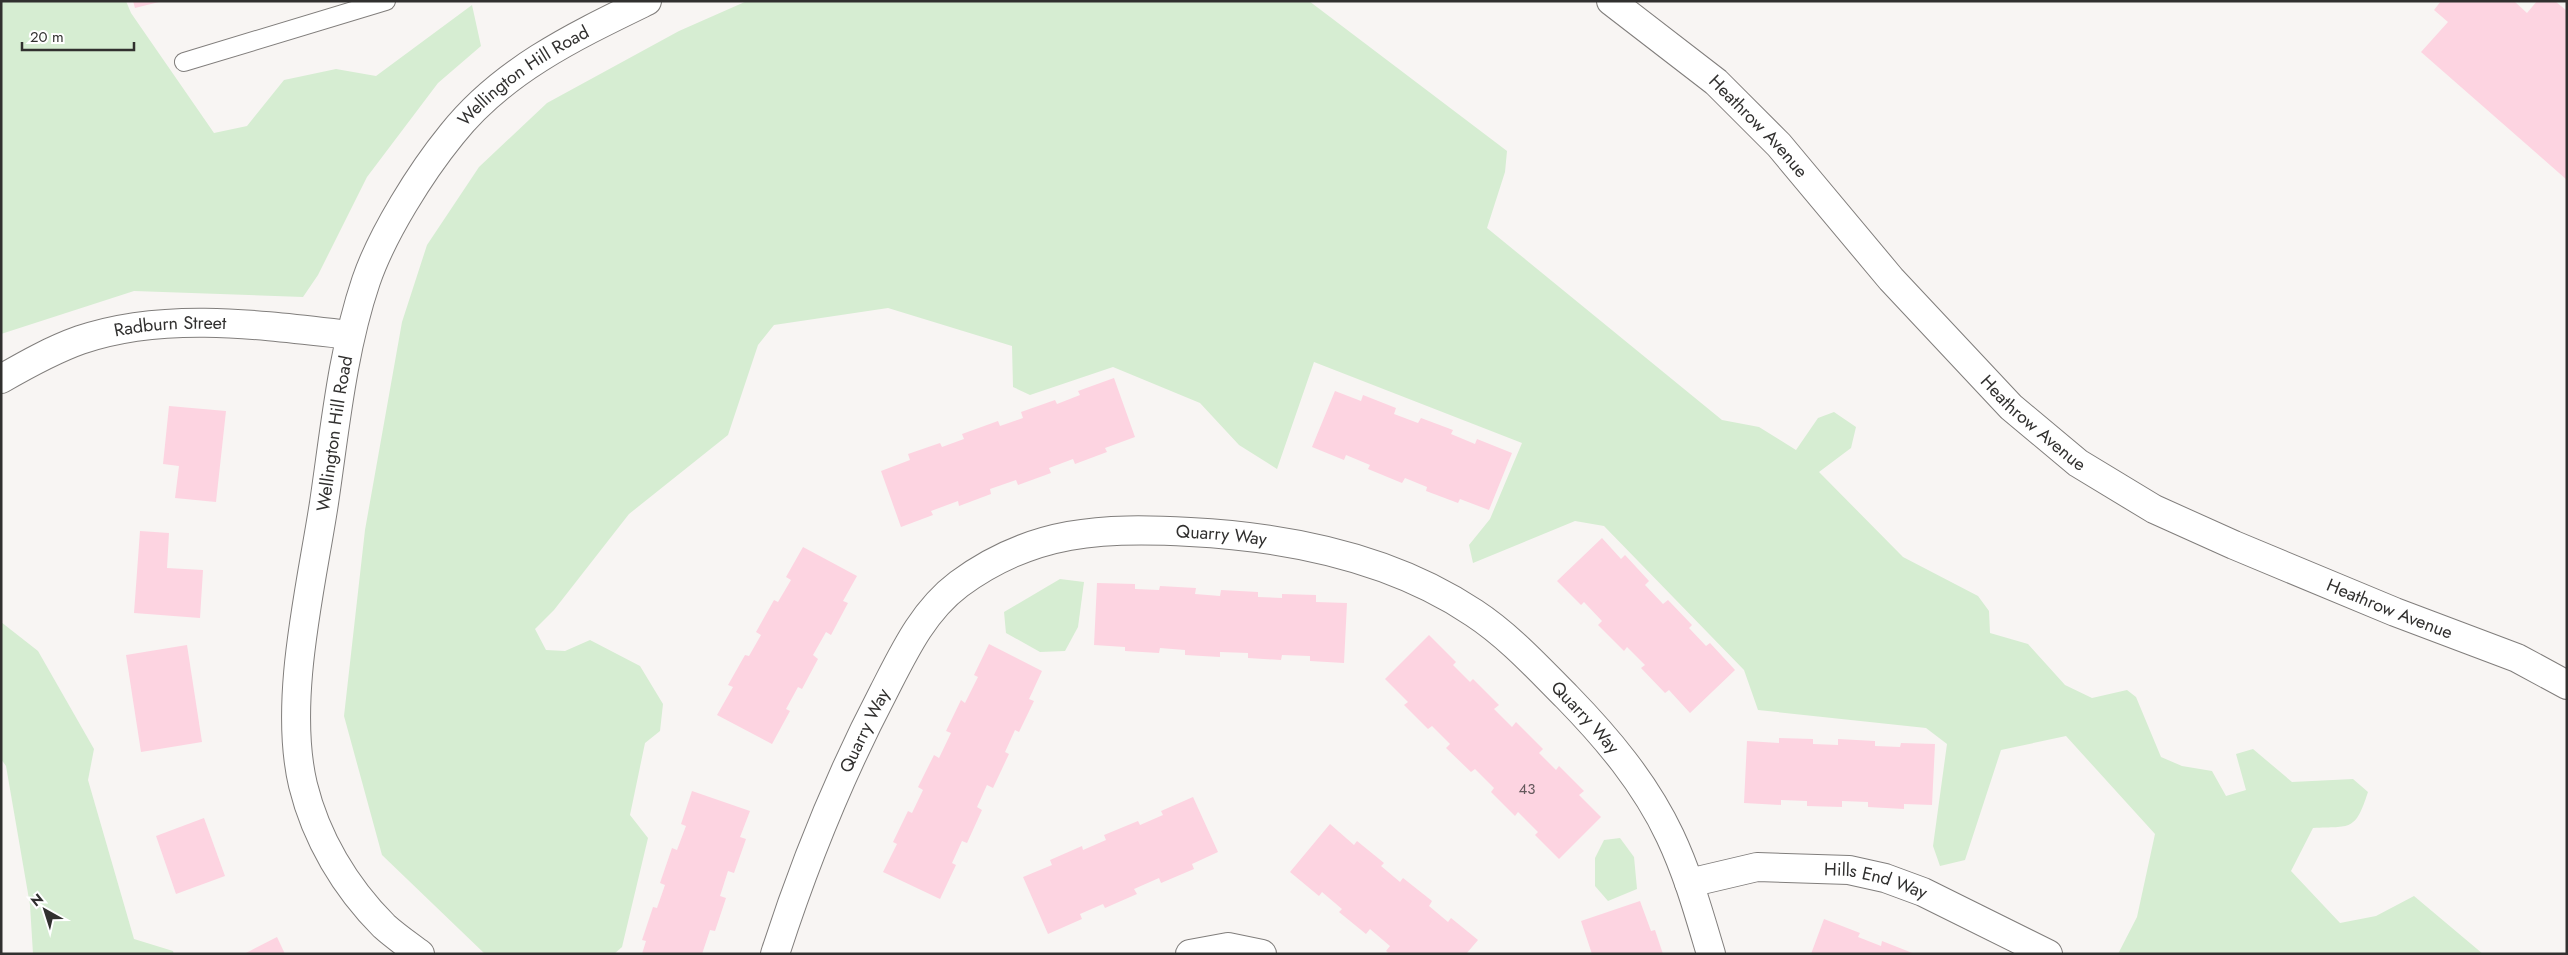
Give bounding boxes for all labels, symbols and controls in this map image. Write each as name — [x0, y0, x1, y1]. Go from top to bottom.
street label: Wellington Hill Road — [452, 19, 594, 132]
scale bar — [22, 20, 135, 52]
text: 20 m — [30, 26, 64, 48]
street label: Heathrow Avenue — [1703, 69, 1814, 183]
street label: Radburn Street — [112, 310, 228, 343]
street label: Wellington Hill Road — [310, 353, 359, 513]
street label: Heathrow Avenue — [1974, 369, 2091, 478]
street label: Quarry Way — [1175, 518, 1269, 552]
street label: Heathrow Avenue — [2323, 572, 2457, 646]
street label: Quarry Way — [1545, 675, 1626, 759]
street label: Quarry Way — [833, 684, 896, 777]
house number: 43 — [1519, 778, 1535, 800]
street label: Hills End Way — [1824, 856, 1931, 906]
north arrow — [20, 885, 70, 935]
text: N — [26, 889, 47, 911]

